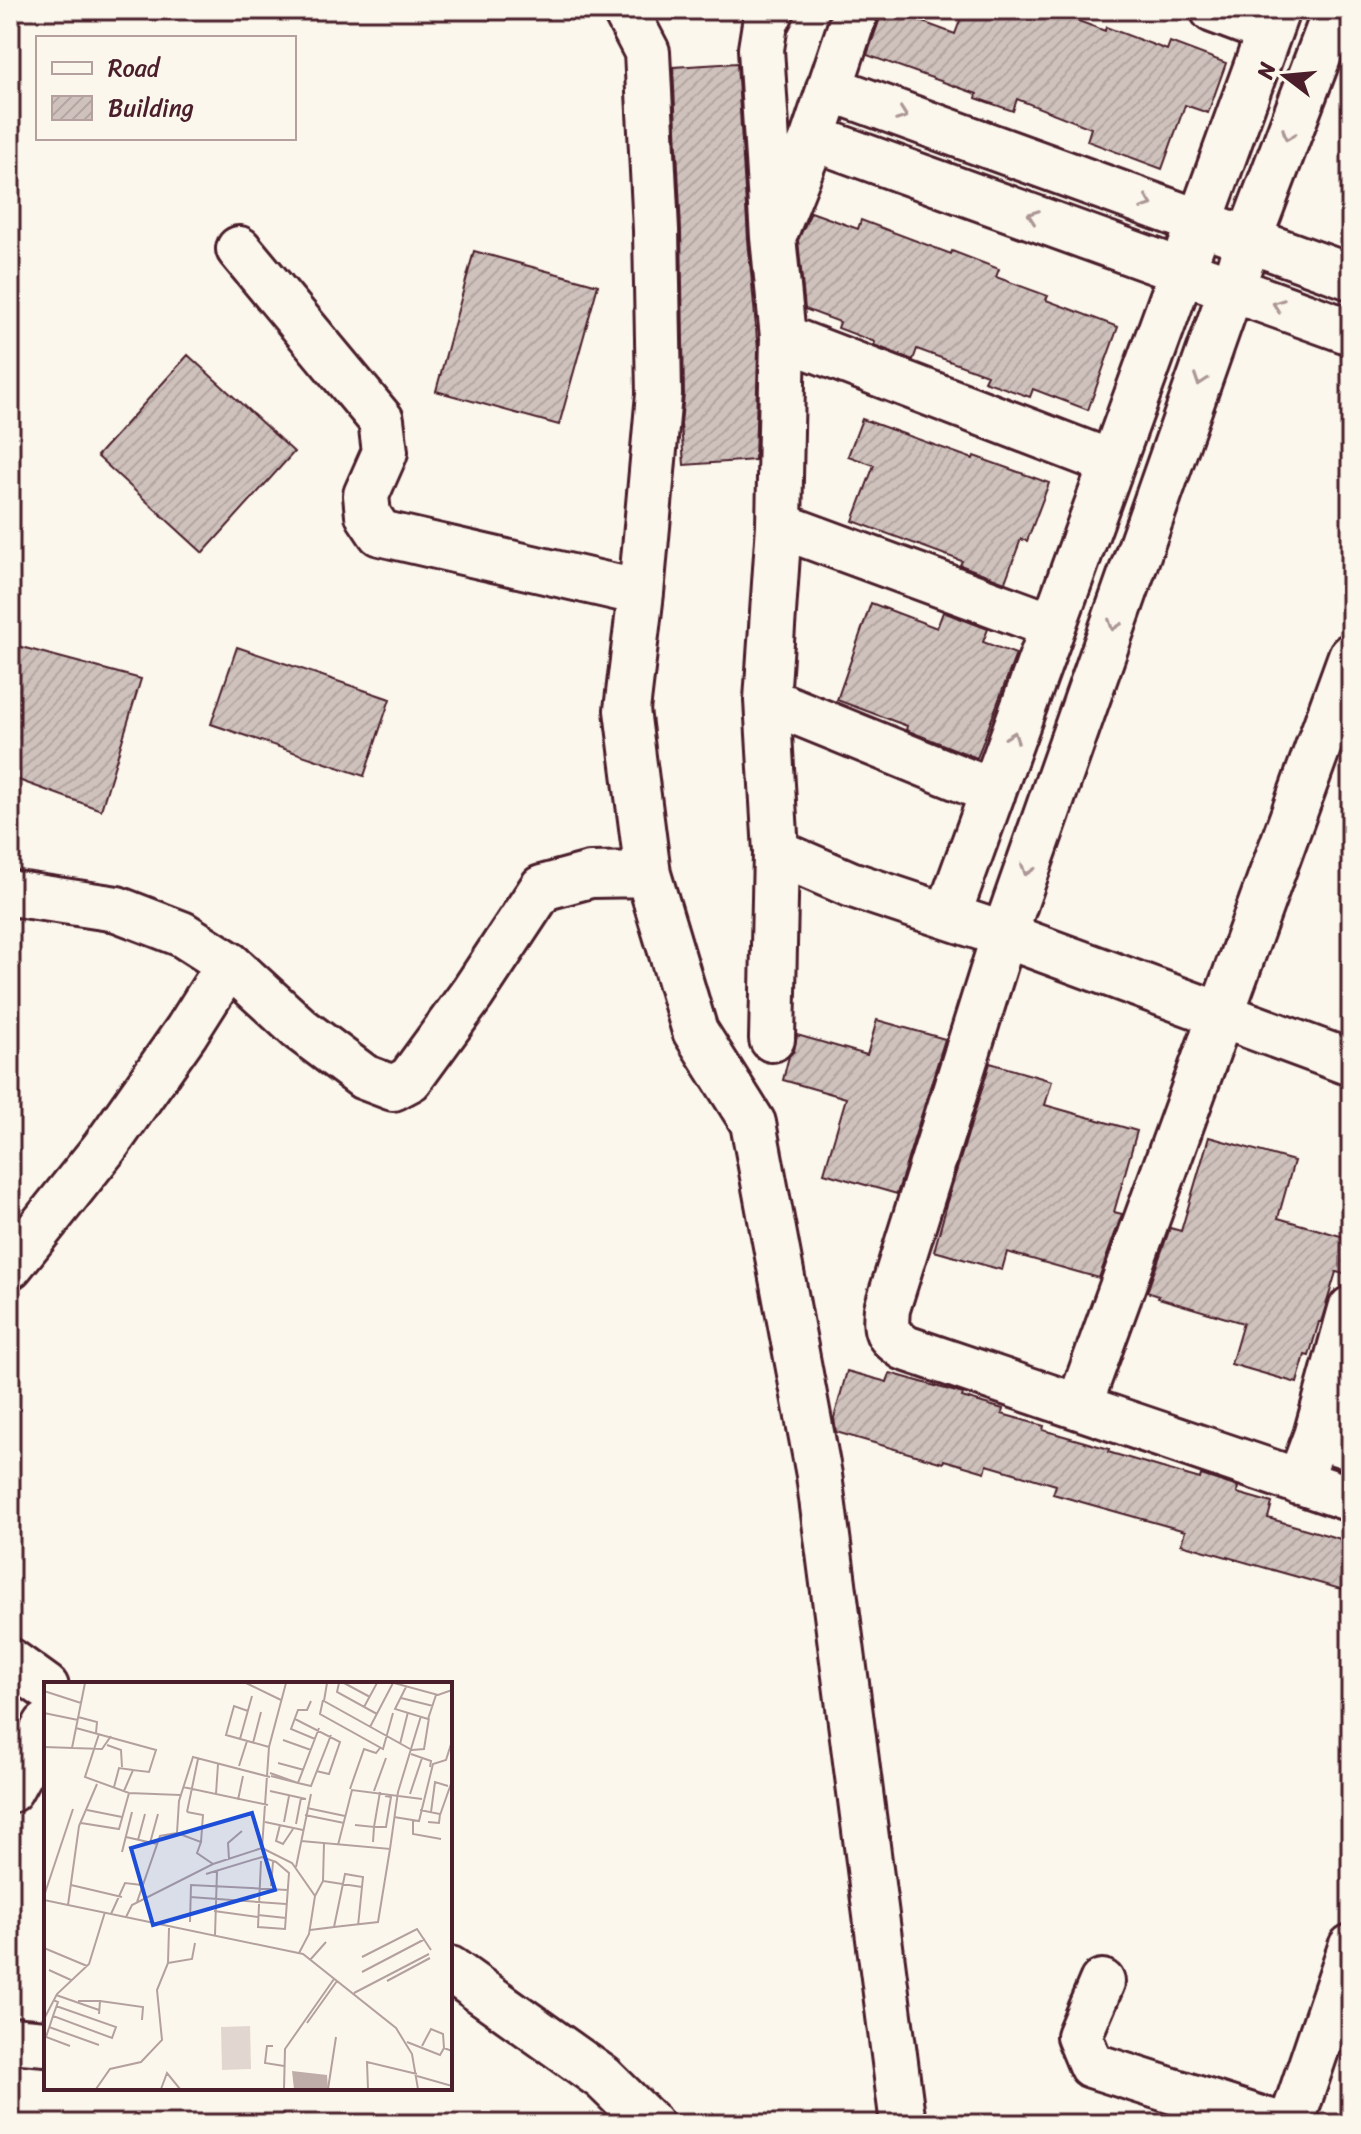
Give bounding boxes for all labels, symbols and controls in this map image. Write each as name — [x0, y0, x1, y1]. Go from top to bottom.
legend — [36, 36, 296, 140]
north arrow — [1245, 36, 1325, 116]
text: Road — [108, 47, 162, 89]
text: N — [1245, 57, 1287, 84]
text: Building — [108, 87, 194, 129]
one-way arrow — [894, 105, 908, 121]
one-way arrow — [1281, 127, 1298, 141]
one-way arrow — [1139, 193, 1153, 210]
one-way arrow — [1027, 210, 1041, 226]
one-way arrow — [1272, 298, 1286, 315]
one-way arrow — [1193, 372, 1210, 386]
one-way arrow — [1107, 617, 1123, 631]
one-way arrow — [1003, 730, 1020, 744]
one-way arrow — [1020, 862, 1037, 876]
inset map — [44, 1682, 452, 2090]

